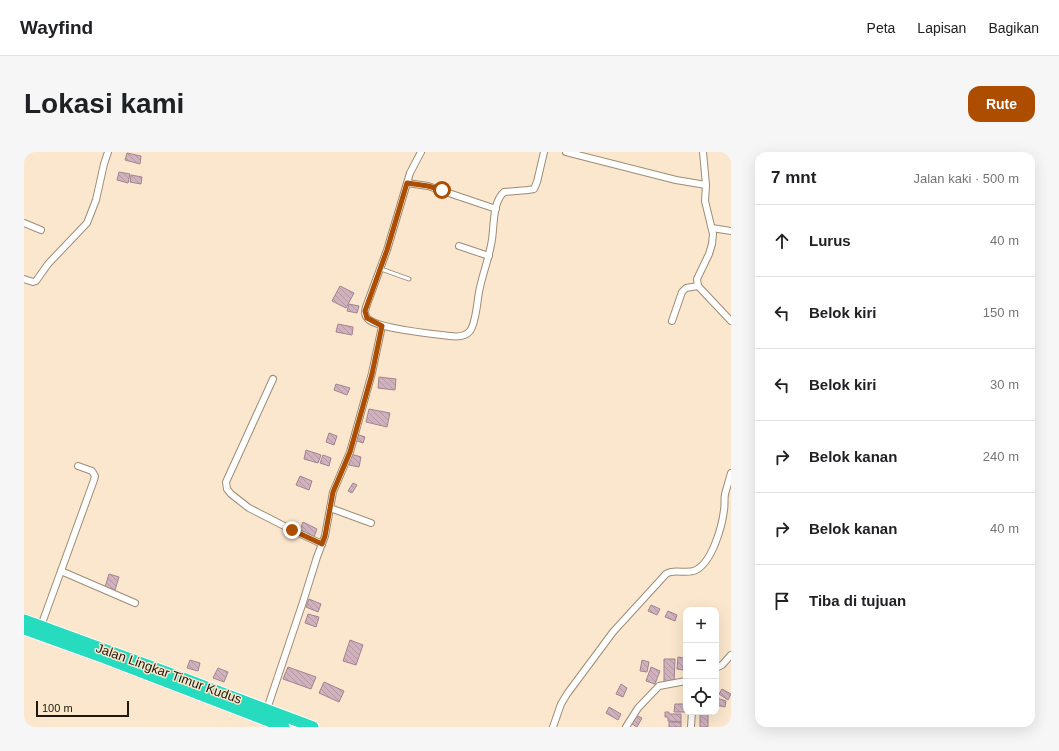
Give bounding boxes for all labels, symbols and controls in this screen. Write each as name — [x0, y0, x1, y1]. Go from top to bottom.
text: Wayfind — [20, 17, 93, 38]
text: Peta — [867, 20, 895, 36]
text: Lapisan — [917, 20, 966, 36]
text: Bagikan — [988, 20, 1039, 36]
button: Rute — [968, 86, 1035, 122]
text: Lokasi kami — [24, 88, 184, 119]
text: 7 mnt — [771, 168, 816, 187]
text: Jalan kaki · 500 m — [914, 171, 1019, 186]
route start — [433, 181, 451, 199]
icon: ahead — [771, 230, 793, 252]
text: Lurus — [809, 232, 851, 249]
text: 40 m — [990, 233, 1019, 248]
icon: left — [771, 302, 793, 324]
text: Belok kiri — [809, 304, 877, 321]
text: 150 m — [983, 305, 1019, 320]
icon: left — [771, 374, 793, 396]
text: Belok kiri — [809, 376, 877, 393]
text: 30 m — [990, 377, 1019, 392]
icon: right — [771, 446, 793, 468]
text: Belok kanan — [809, 448, 897, 465]
text: 240 m — [983, 449, 1019, 464]
icon: right — [771, 518, 793, 540]
text: Belok kanan — [809, 520, 897, 537]
route end — [283, 521, 301, 539]
text: 40 m — [990, 521, 1019, 536]
icon: arrive — [771, 590, 793, 612]
text: Tiba di tujuan — [809, 592, 906, 609]
map controls — [683, 607, 719, 715]
button: + — [683, 607, 719, 643]
street label: Jalan Lingkar Timur Kudus — [94, 640, 244, 707]
button: − — [683, 643, 719, 679]
button: locate — [683, 679, 719, 715]
scale bar — [36, 699, 129, 718]
text: 100 m — [42, 702, 73, 714]

